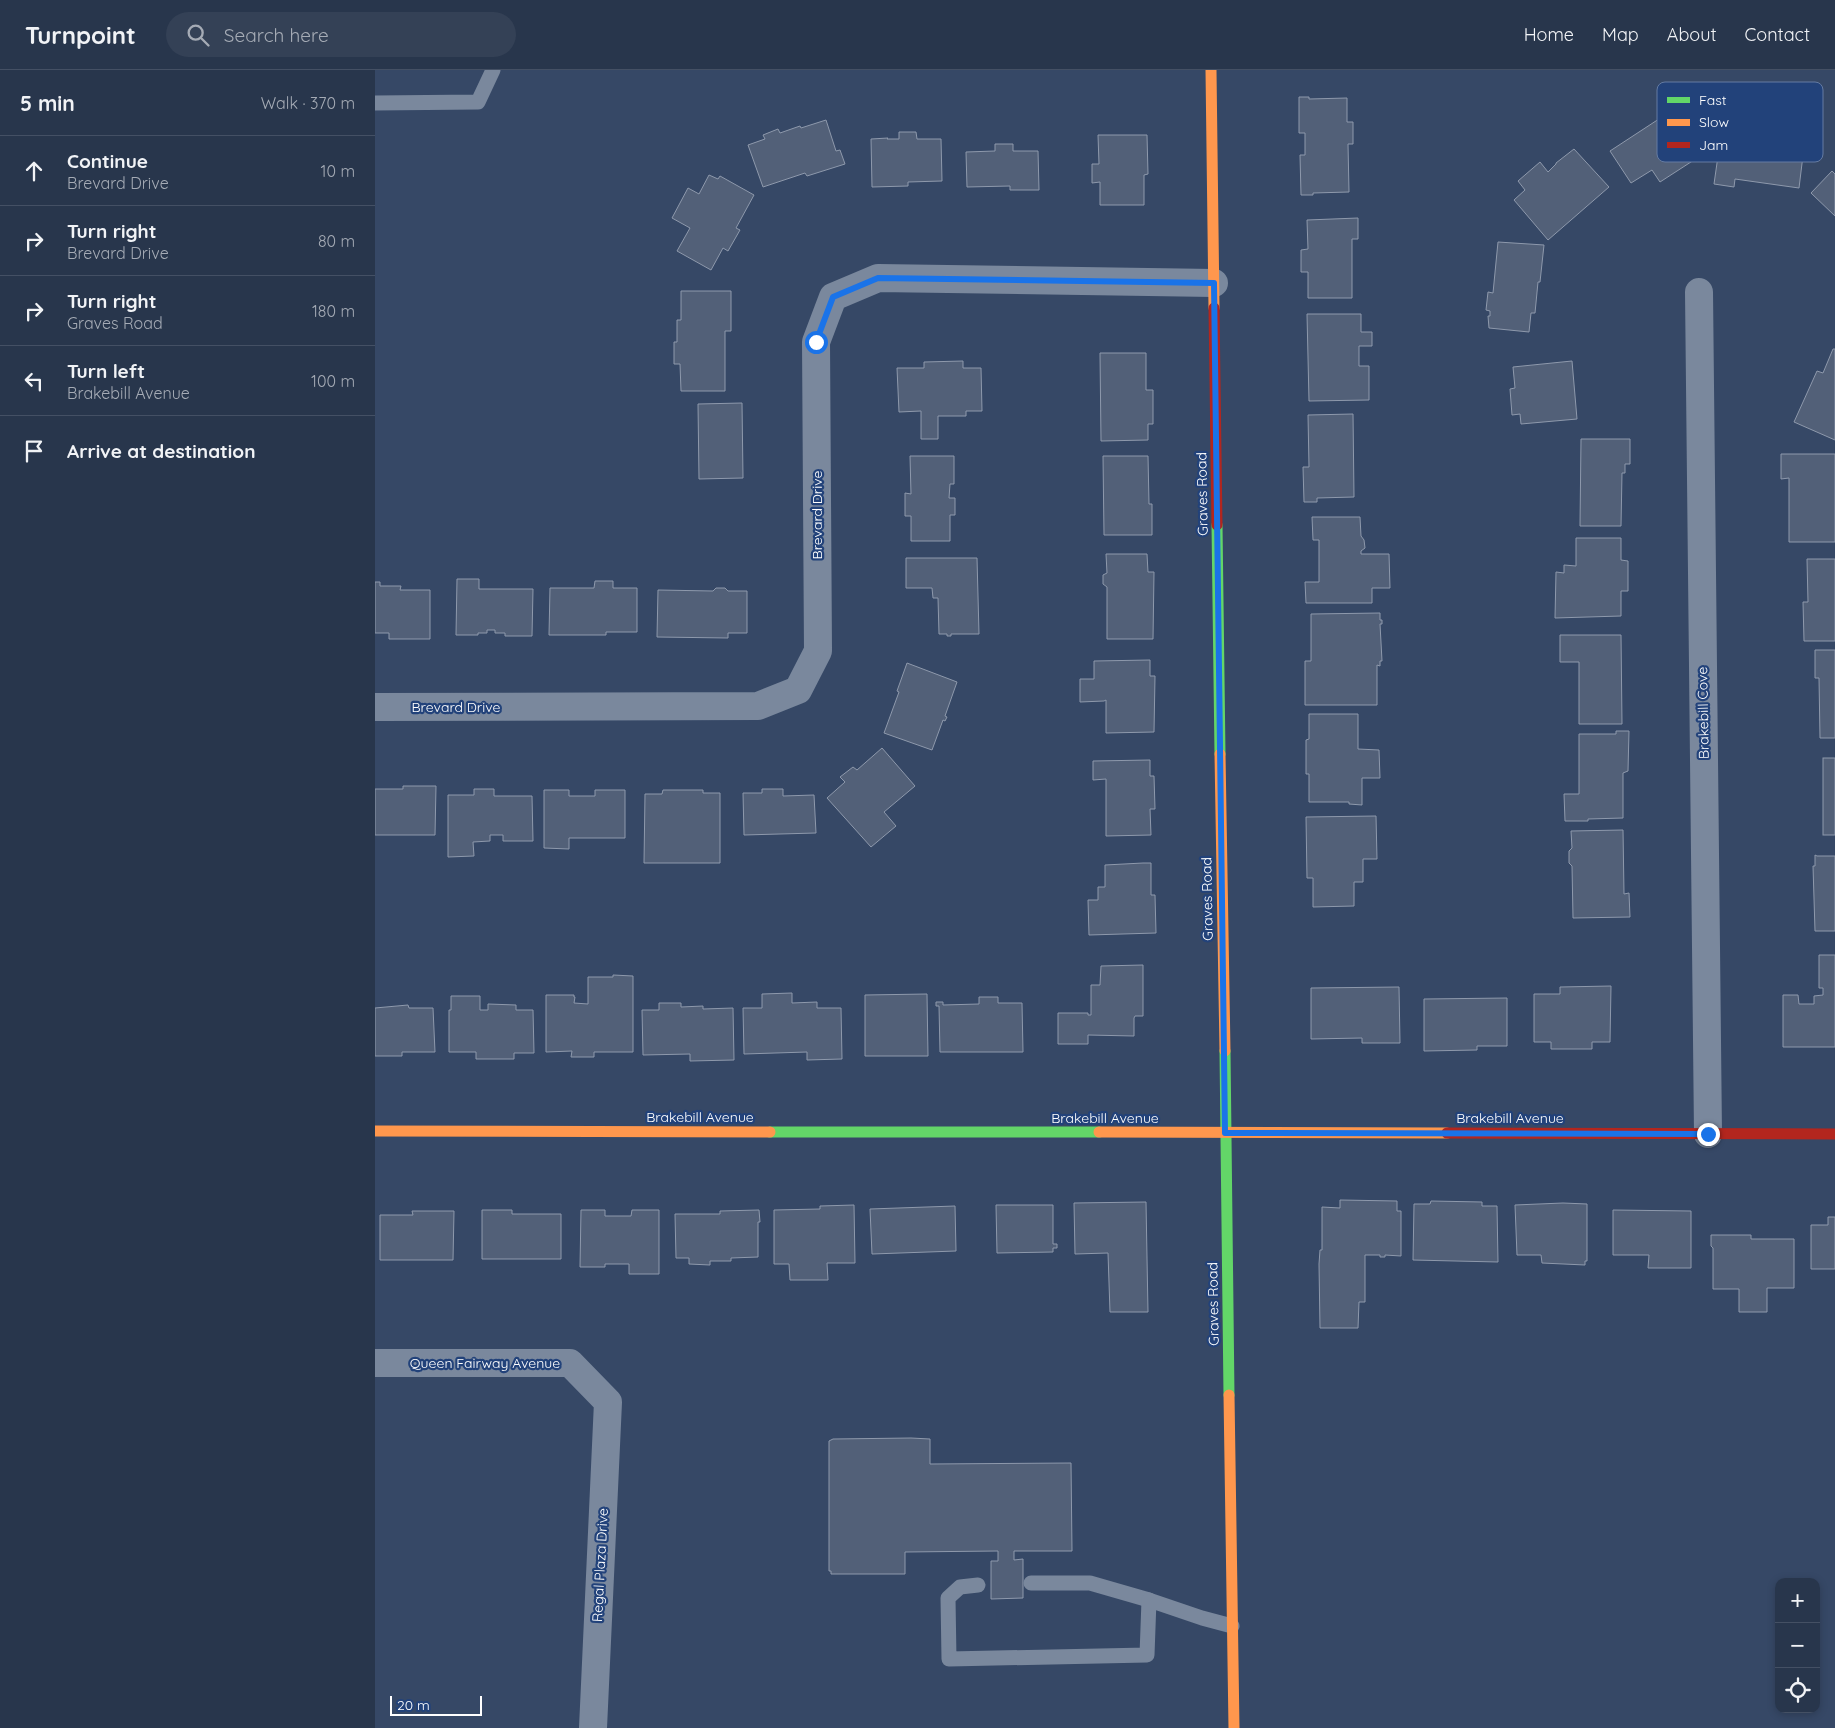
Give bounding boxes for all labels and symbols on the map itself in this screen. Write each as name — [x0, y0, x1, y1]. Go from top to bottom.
legend — [1657, 82, 1823, 162]
text: Fast — [1699, 91, 1727, 109]
text: Slow — [1699, 113, 1729, 131]
text: Jam — [1699, 136, 1728, 154]
route start — [805, 331, 828, 354]
street label: Graves Road — [1192, 452, 1212, 536]
street label: Brevard Drive — [808, 470, 826, 559]
street label: Brakebill Cove — [1693, 667, 1713, 759]
street label: Brevard Drive — [412, 698, 501, 716]
street label: Graves Road — [1197, 857, 1217, 941]
street label: Brakebill Avenue — [646, 1108, 754, 1126]
street label: Brakebill Avenue — [1051, 1109, 1159, 1127]
street label: Brakebill Avenue — [1456, 1109, 1564, 1127]
route end — [1697, 1123, 1720, 1146]
street label: Graves Road — [1203, 1262, 1223, 1346]
street label: Queen Fairway Avenue — [410, 1354, 560, 1372]
street label: Regal Plaza Drive — [588, 1507, 612, 1622]
scale bar — [390, 1693, 483, 1716]

